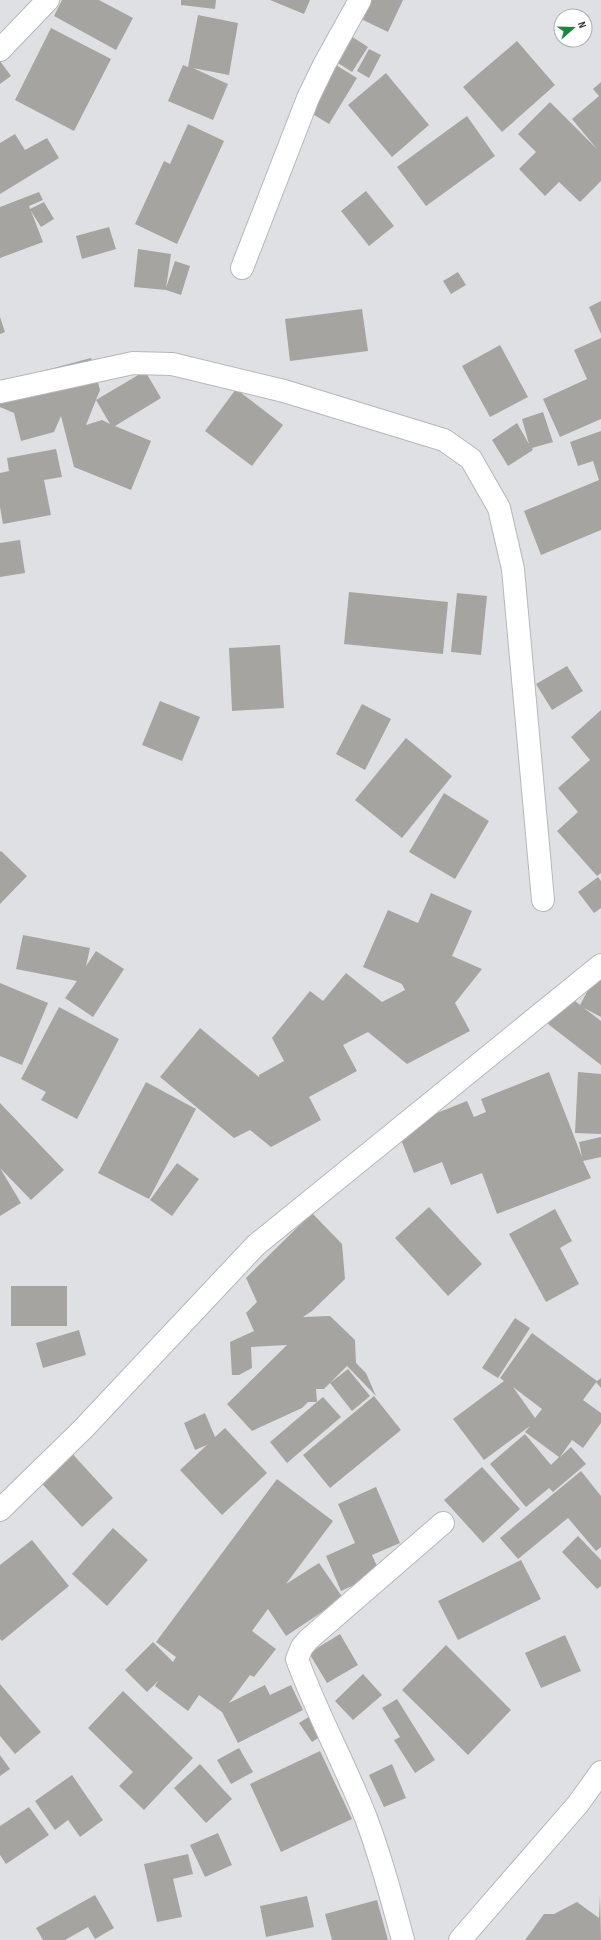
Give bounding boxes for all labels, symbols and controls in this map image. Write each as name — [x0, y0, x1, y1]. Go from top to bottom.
north arrow — [553, 8, 593, 48]
text: N — [575, 20, 589, 30]

